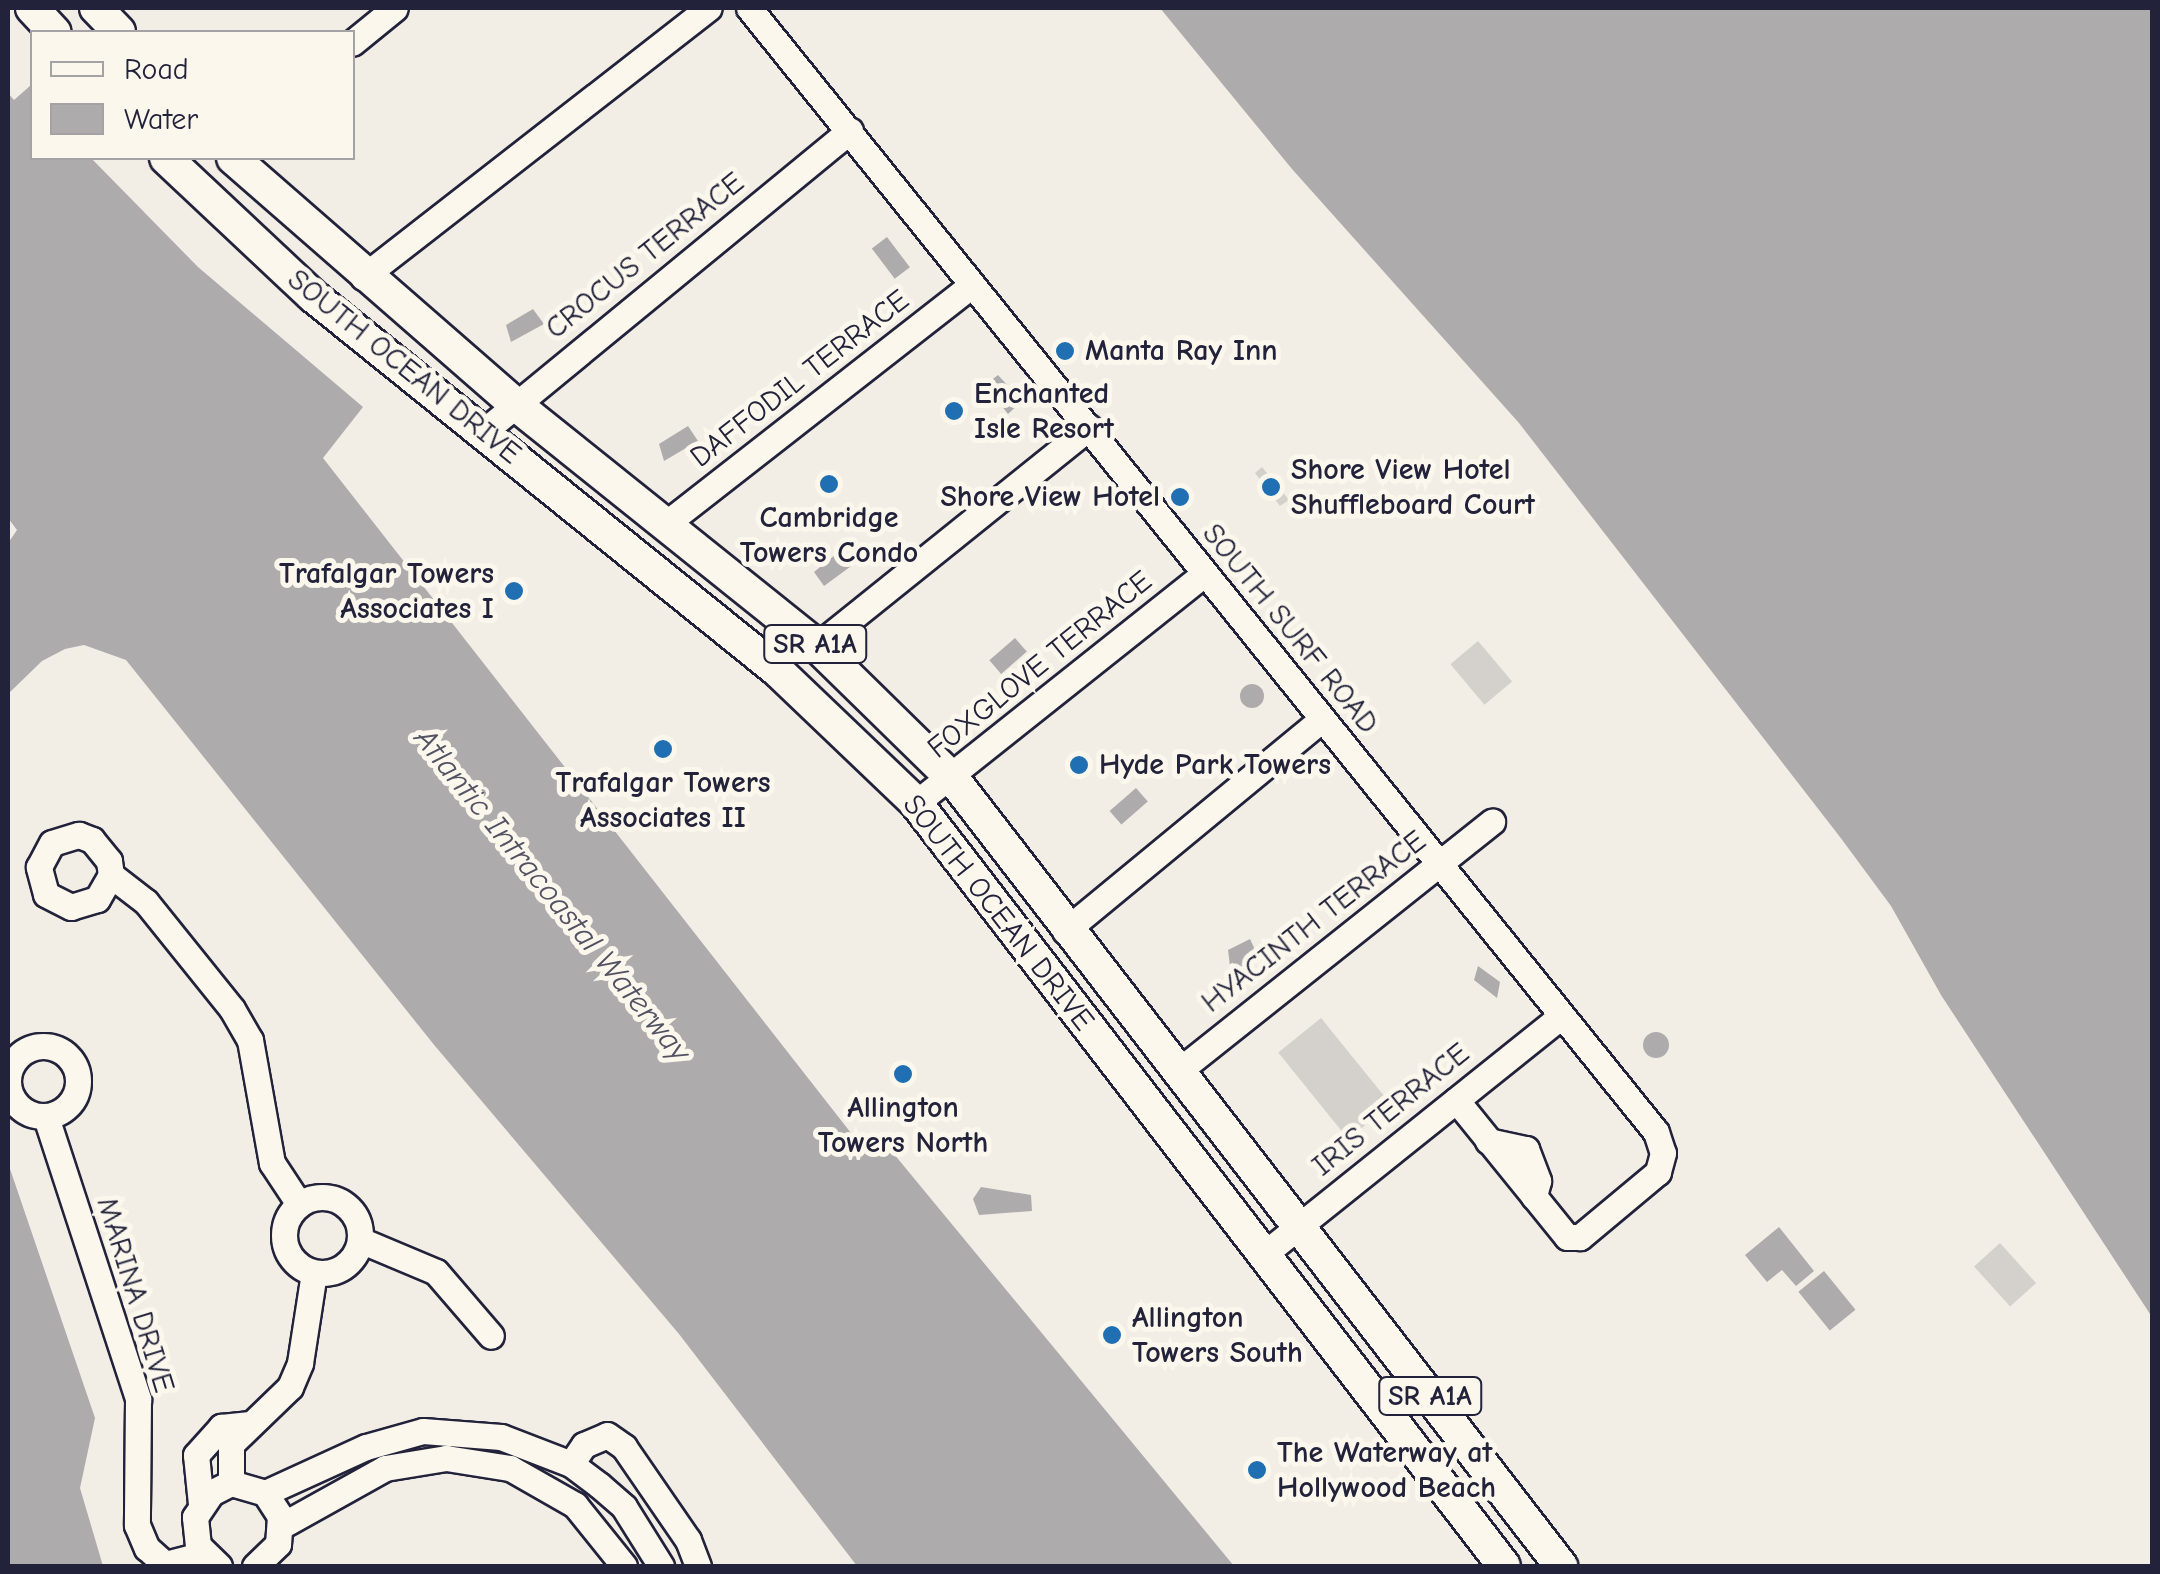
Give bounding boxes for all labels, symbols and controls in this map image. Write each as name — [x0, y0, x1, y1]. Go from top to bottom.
legend — [30, 30, 355, 160]
text: Road — [124, 52, 189, 87]
text: Water — [124, 102, 198, 137]
street label: CROCUS TERRACE — [539, 165, 751, 347]
street label: SOUTH OCEAN DRIVE — [280, 262, 528, 472]
street label: DAFFODIL TERRACE — [683, 282, 917, 476]
place label: Manta Ray Inn — [1085, 333, 1278, 369]
marker: Manta Ray Inn — [1054, 340, 1076, 362]
place label: Enchanted Isle Resort — [974, 376, 1114, 446]
marker: Enchanted Isle Resort — [943, 400, 965, 422]
place label: Shore View Hotel Shuffleboard Court — [1291, 452, 1535, 522]
marker: Cambridge Towers Condo — [818, 473, 840, 495]
marker: Shore View Hotel Shuffleboard Court — [1260, 476, 1282, 498]
place label: Shore View Hotel — [940, 479, 1160, 515]
marker: Shore View Hotel — [1169, 486, 1191, 508]
place label: Cambridge Towers Condo — [740, 500, 918, 570]
street label: SOUTH SURF ROAD — [1194, 517, 1386, 741]
place label: Trafalgar Towers Associates I — [279, 556, 494, 626]
street label: FOXGLOVE TERRACE — [921, 563, 1159, 767]
marker: Trafalgar Towers Associates I — [503, 580, 525, 602]
road number: SR A1A — [762, 621, 868, 667]
water label: Atlantic Intracoastal Waterway — [406, 720, 698, 1070]
marker: Trafalgar Towers Associates II — [652, 738, 674, 760]
place label: Hyde Park Towers — [1099, 747, 1331, 783]
marker: Hyde Park Towers — [1068, 754, 1090, 776]
place label: Trafalgar Towers Associates II — [556, 765, 770, 836]
street label: SOUTH OCEAN DRIVE — [895, 788, 1101, 1038]
street label: HYACINTH TERRACE — [1195, 823, 1433, 1021]
street label: IRIS TERRACE — [1305, 1036, 1477, 1184]
marker: Allington Towers North — [892, 1063, 914, 1085]
place label: Allington Towers North — [818, 1090, 988, 1160]
street label: MARINA DRIVE — [88, 1193, 182, 1397]
place label: Allington Towers South — [1132, 1300, 1303, 1370]
marker: Allington Towers South — [1101, 1324, 1123, 1346]
road number: SR A1A — [1378, 1373, 1482, 1419]
place label: The Waterway at Hollywood Beach — [1277, 1435, 1496, 1506]
marker: The Waterway at Hollywood Beach — [1246, 1459, 1268, 1481]

